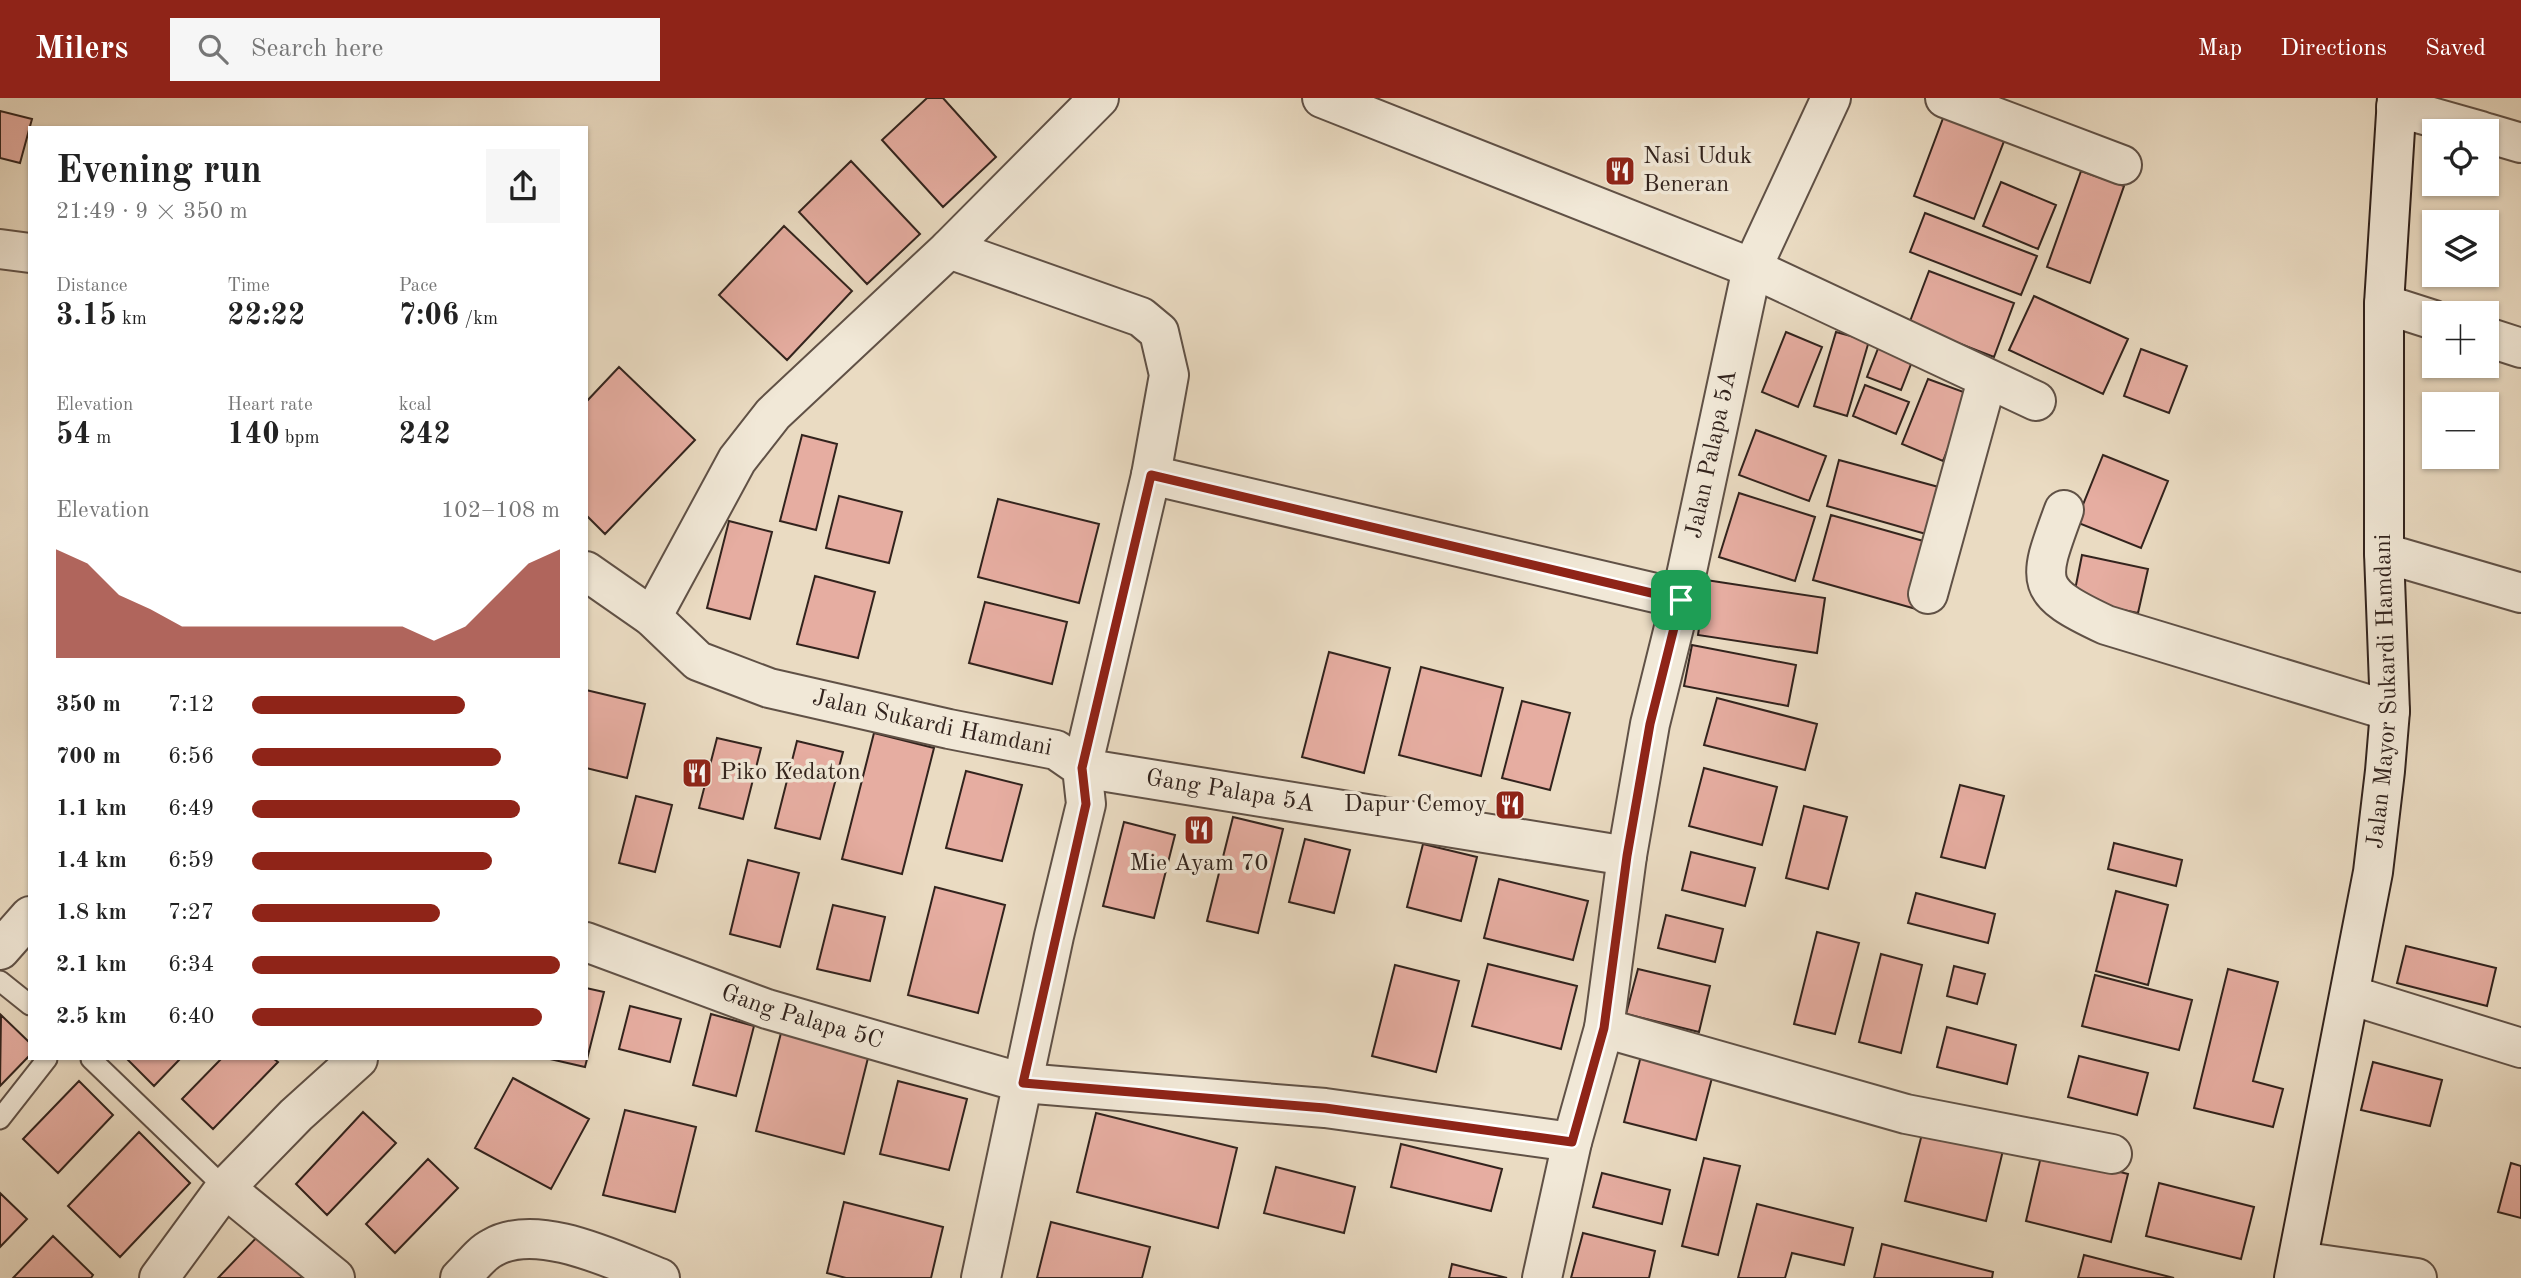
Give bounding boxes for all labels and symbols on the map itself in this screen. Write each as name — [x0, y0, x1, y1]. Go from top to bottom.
place label: Nasi Uduk Beneran — [1643, 145, 1752, 197]
restaurant icon: Nasi Uduk Beneran — [1603, 154, 1637, 188]
street label: Jalan Palapa 5A — [1682, 368, 1742, 541]
street label: Jalan Mayor Sukardi Hamdani — [2364, 534, 2402, 850]
pin — [1651, 570, 1711, 630]
street label: Jalan Sukardi Hamdani — [810, 686, 1054, 761]
restaurant icon: Piko Kedaton — [680, 756, 714, 790]
place label: Piko Kedaton — [720, 761, 861, 785]
street label: Gang Palapa 5A — [1144, 766, 1316, 817]
restaurant icon: Dapur Cemoy — [1493, 788, 1527, 822]
place label: Dapur Cemoy — [1344, 793, 1487, 817]
restaurant icon: Mie Ayam 70 — [1182, 813, 1216, 847]
place label: Mie Ayam 70 — [1129, 852, 1269, 876]
street label: Gang Palapa 5C — [718, 981, 886, 1054]

